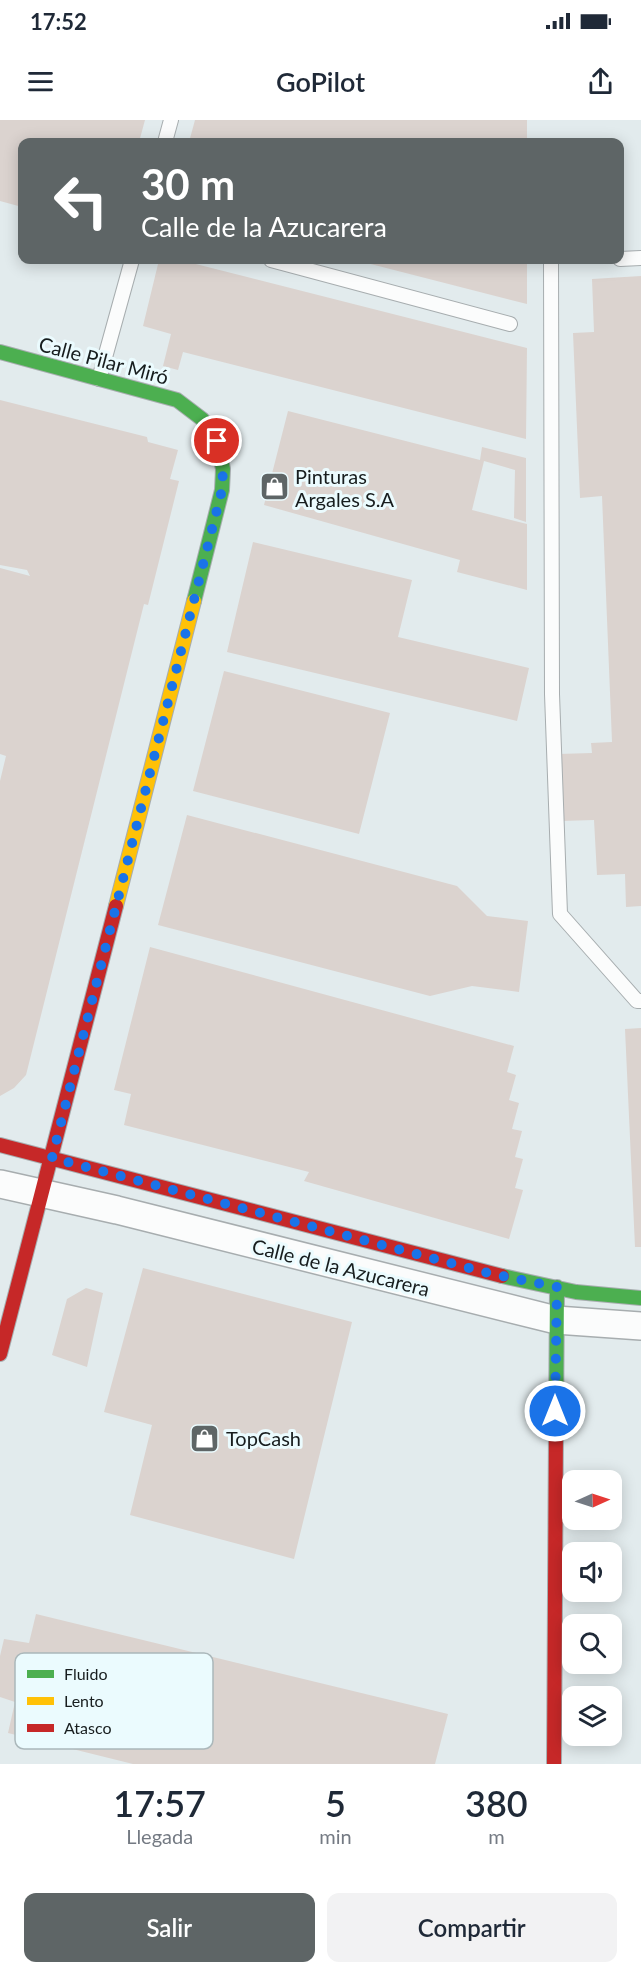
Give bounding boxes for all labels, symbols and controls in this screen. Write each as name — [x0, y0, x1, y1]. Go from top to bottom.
text: 17:52 — [30, 8, 87, 35]
icon: menu — [24, 65, 57, 98]
text: GoPilot — [276, 65, 365, 98]
icon: share — [584, 65, 617, 98]
text: 30 m — [141, 159, 235, 209]
icon: left — [42, 162, 120, 240]
text: Calle de la Azucarera — [141, 210, 387, 243]
street label: Calle Pilar Miró — [37, 331, 171, 389]
pin — [191, 415, 242, 466]
icon: arrive — [200, 424, 233, 457]
place label: Pinturas Argales S.A — [295, 464, 395, 511]
shop icon: Pinturas Argales S.A — [258, 471, 290, 503]
street label: Calle de la Azucarera — [250, 1233, 432, 1301]
position arrow — [523, 1379, 587, 1443]
shop icon: TopCash — [189, 1422, 221, 1454]
place label: TopCash — [226, 1426, 301, 1450]
north arrow — [562, 1470, 622, 1530]
map controls — [562, 1470, 622, 1746]
button: sound — [562, 1542, 622, 1602]
button: search — [562, 1614, 622, 1674]
legend — [15, 1653, 213, 1749]
text: Fluido — [64, 1664, 107, 1683]
button: layers — [562, 1686, 622, 1746]
text: Lento — [64, 1691, 104, 1710]
text: Atasco — [64, 1718, 112, 1737]
text: 17:57 — [113, 1781, 206, 1825]
text: 5 — [325, 1781, 346, 1825]
text: 380 — [465, 1781, 528, 1825]
text: Llegada — [126, 1824, 193, 1848]
text: min — [319, 1824, 352, 1848]
text: m — [488, 1824, 505, 1848]
button: Salir — [24, 1893, 315, 1962]
button: Compartir — [327, 1893, 617, 1962]

